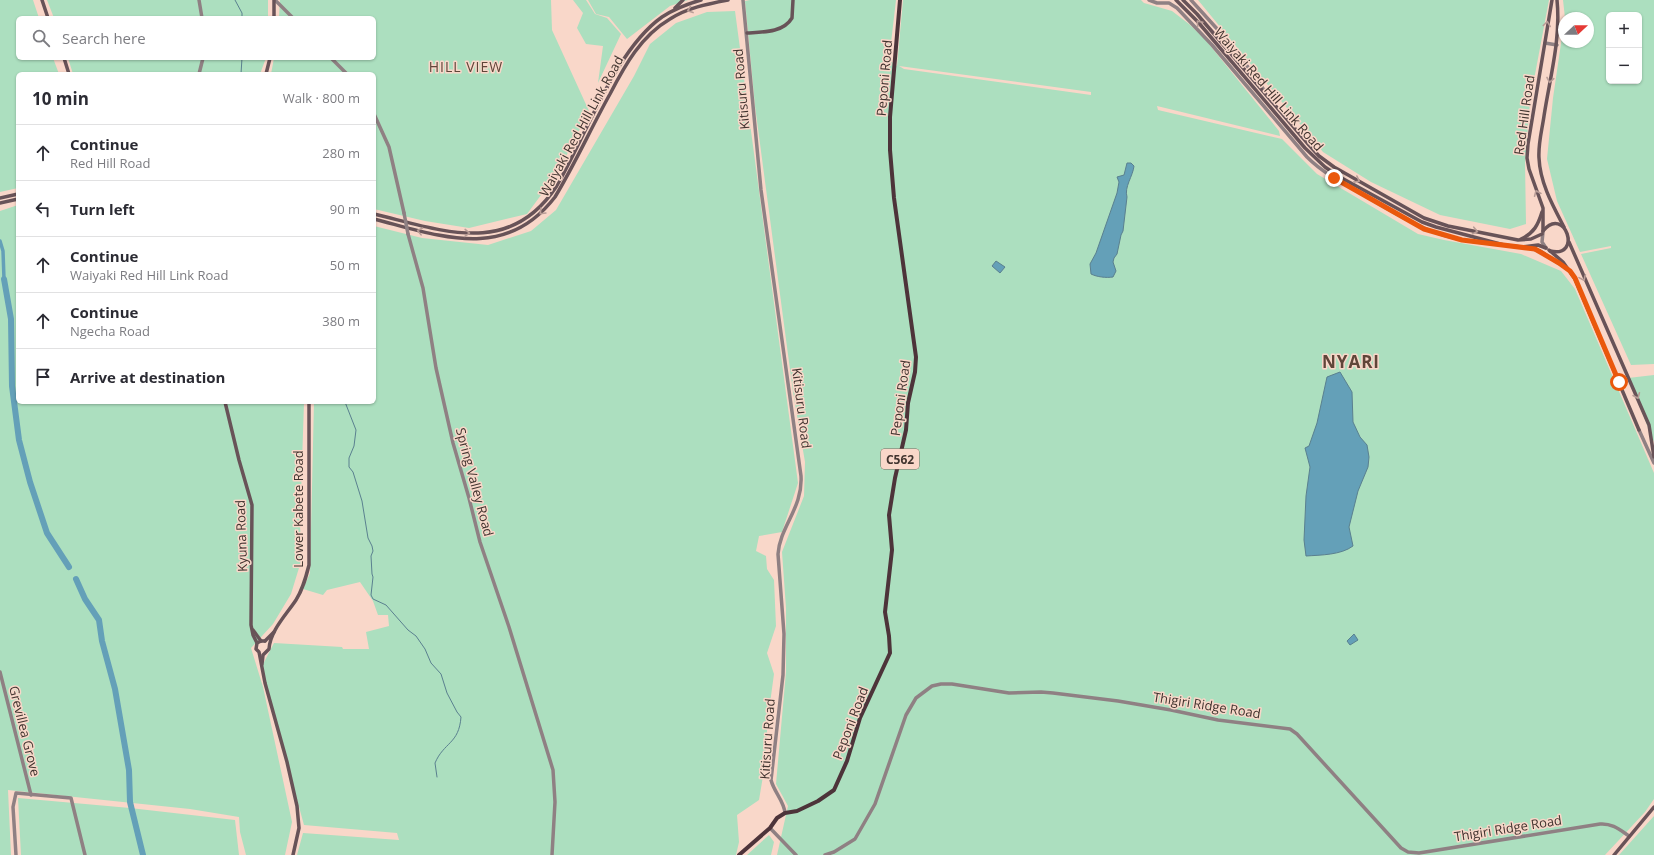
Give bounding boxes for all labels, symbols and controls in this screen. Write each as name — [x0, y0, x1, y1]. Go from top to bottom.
one-way arrow — [686, 5, 693, 13]
north arrow — [1558, 12, 1594, 48]
map controls — [1606, 12, 1642, 84]
button: + — [1606, 12, 1642, 48]
search box — [16, 16, 376, 60]
one-way arrow — [1196, 20, 1203, 28]
one-way arrow — [1542, 21, 1551, 27]
street label: Waiyaki Red Hill Link Road — [1210, 23, 1328, 155]
icon: search — [30, 27, 52, 49]
text: Search here — [62, 28, 146, 48]
street label: Peponi Road — [872, 39, 896, 117]
street label: Kitisuru Road — [729, 48, 753, 130]
button: − — [1606, 48, 1642, 84]
street label: Waiyaki Red Hill Link Road — [535, 52, 627, 200]
district label: HILL VIEW — [429, 57, 503, 76]
street label: Red Hill Road — [1509, 74, 1539, 156]
one-way arrow — [1546, 77, 1555, 83]
text: 10 min — [32, 87, 89, 110]
text: Walk · 800 m — [283, 89, 360, 107]
text: Continue — [70, 134, 138, 154]
icon: ahead — [32, 142, 54, 164]
text: 280 m — [322, 144, 360, 162]
text: Red Hill Road — [70, 154, 150, 172]
route end — [1325, 169, 1343, 187]
one-way arrow — [1352, 175, 1360, 183]
one-way arrow — [1534, 189, 1542, 197]
icon: left — [32, 198, 54, 220]
text: Turn left — [70, 199, 135, 219]
text: 90 m — [330, 200, 360, 218]
one-way arrow — [539, 207, 547, 215]
one-way arrow — [417, 227, 424, 235]
one-way arrow — [1472, 227, 1478, 235]
one-way arrow — [464, 229, 470, 238]
text: Continue — [70, 246, 138, 266]
icon: ahead — [32, 254, 54, 276]
text: 50 m — [330, 256, 360, 274]
text: Waiyaki Red Hill Link Road — [70, 266, 228, 284]
one-way arrow — [1579, 274, 1587, 281]
text: Continue — [70, 302, 138, 322]
icon: ahead — [32, 310, 54, 332]
text: 380 m — [322, 312, 360, 330]
text: Ngecha Road — [70, 322, 150, 340]
district label: NYARI — [1322, 350, 1380, 373]
street label: Peponi Road — [886, 359, 914, 437]
icon: arrive — [32, 366, 54, 388]
text: Arrive at destination — [70, 367, 225, 387]
street label: Kitisuru Road — [788, 367, 816, 449]
route start — [1610, 373, 1628, 391]
one-way arrow — [1632, 393, 1640, 400]
street label: Spring Valley Road — [452, 426, 498, 538]
road number: C562 — [881, 449, 919, 469]
street label: Lower Kabete Road — [289, 450, 307, 568]
street label: Kyuna Road — [231, 500, 251, 572]
street label: Grevillea Grove — [5, 684, 45, 778]
street label: Peponi Road — [828, 684, 872, 762]
street label: Thigiri Ridge Road — [1152, 688, 1262, 722]
street label: Kitisuru Road — [755, 698, 779, 780]
street label: Thigiri Ridge Road — [1453, 811, 1563, 845]

